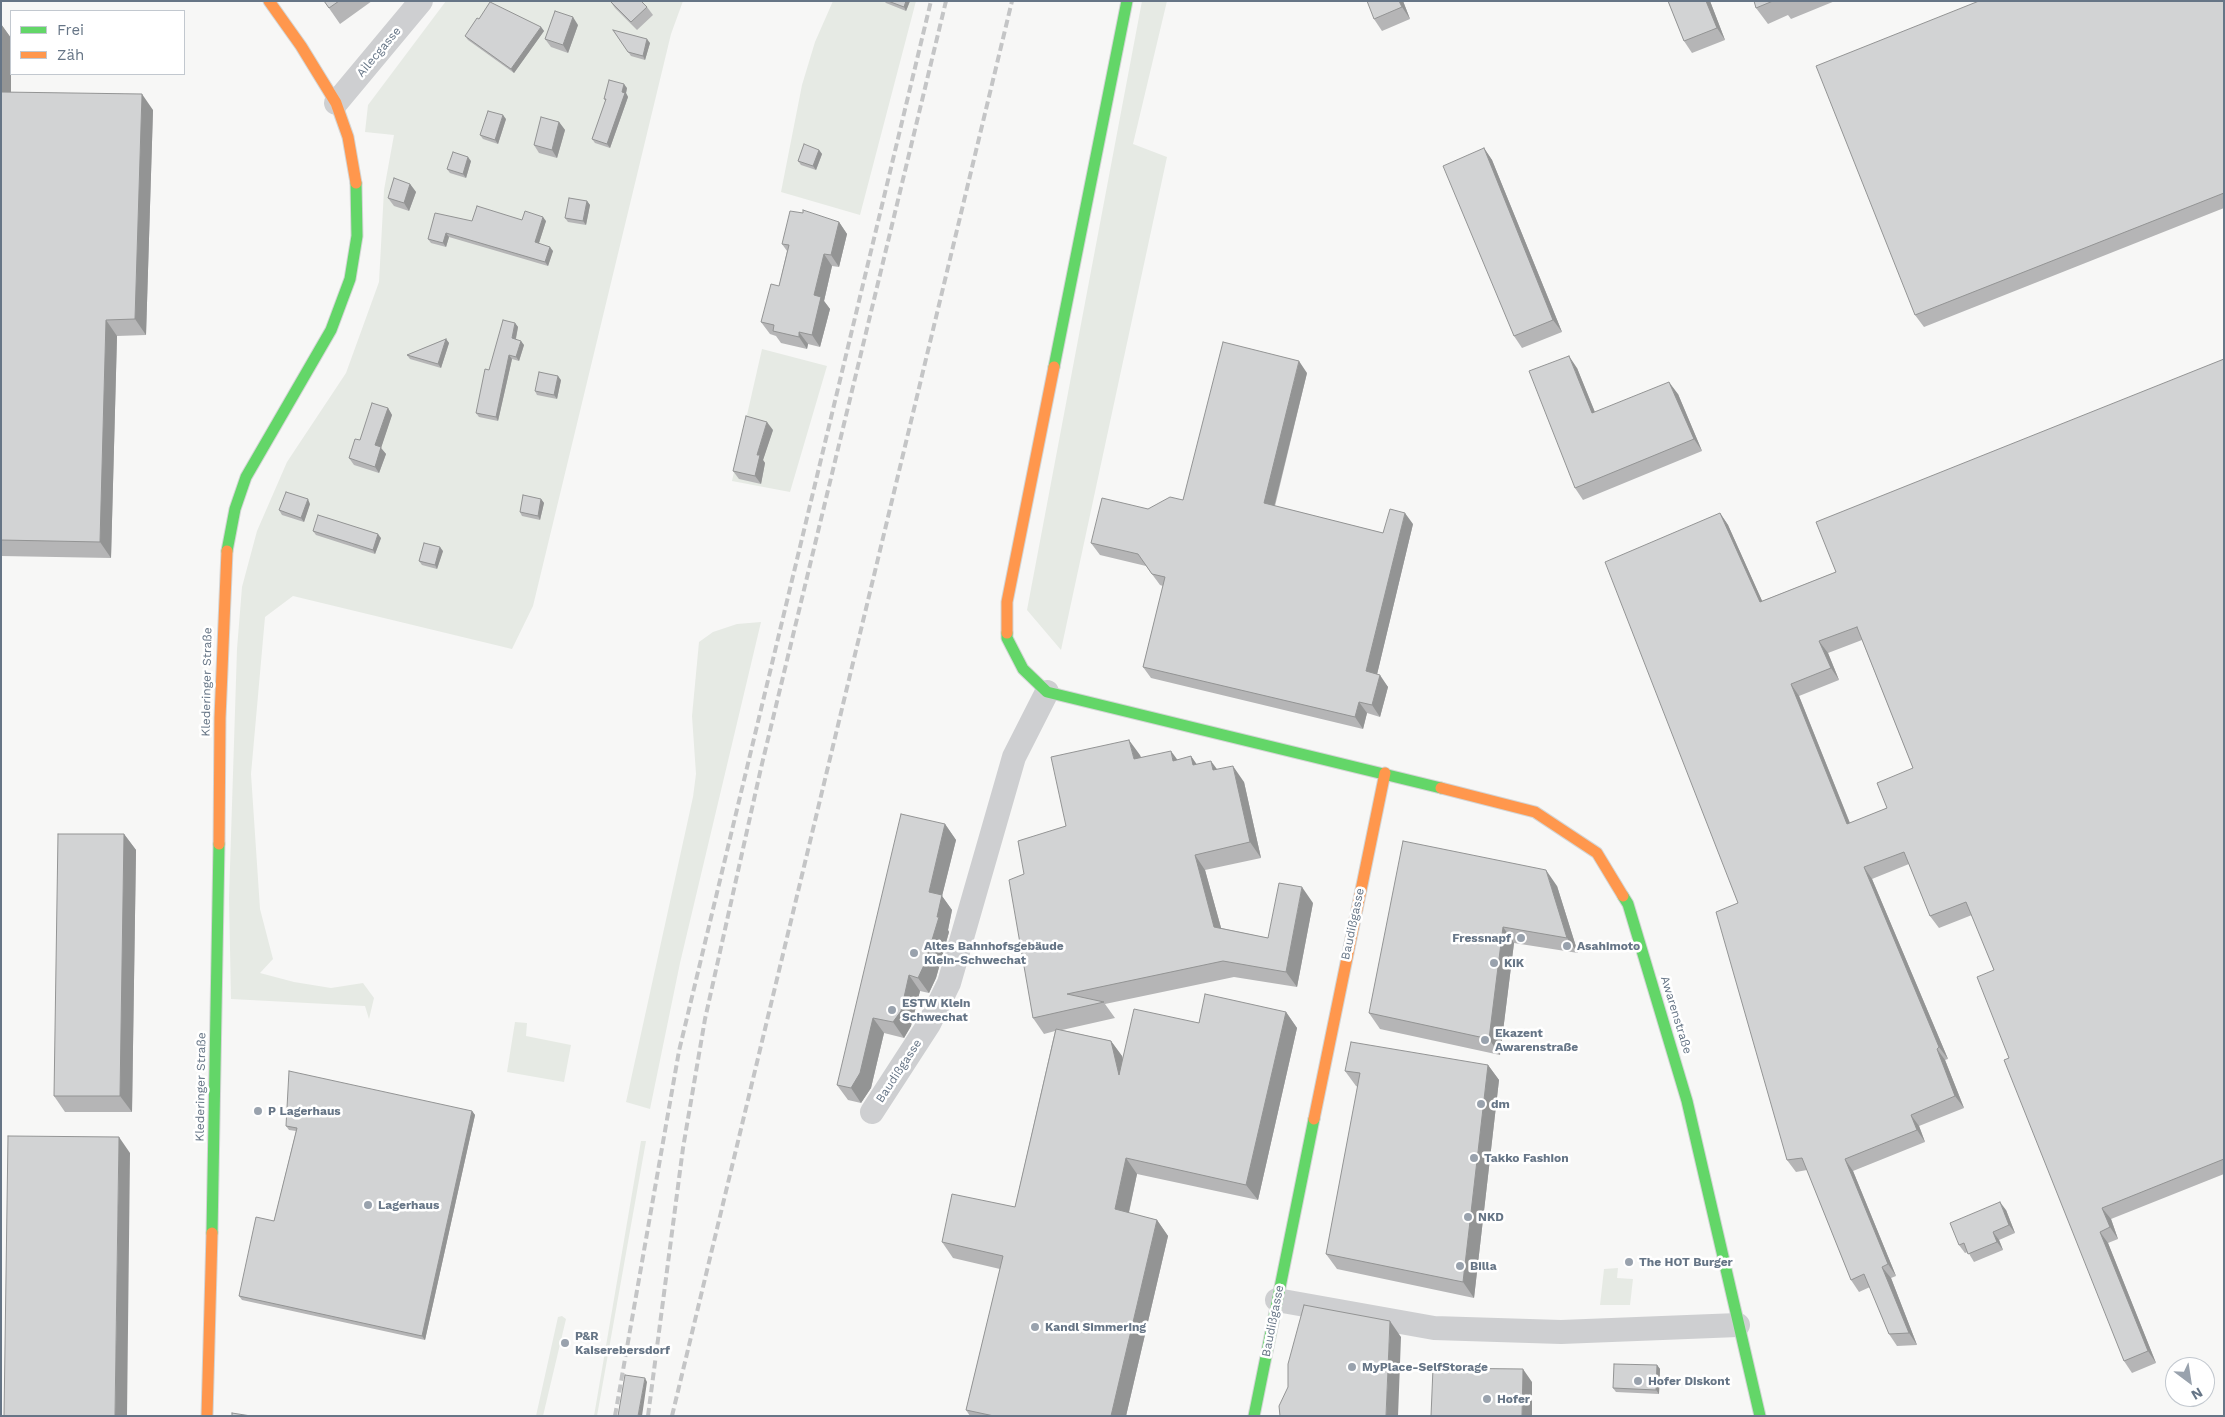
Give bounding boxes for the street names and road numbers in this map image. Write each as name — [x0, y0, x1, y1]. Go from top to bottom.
street label: Ailecgasse — [354, 24, 404, 80]
street label: Klederinger Straße — [199, 627, 215, 737]
street label: Baudißgasse — [1338, 887, 1368, 961]
street label: Awarenstraße — [1657, 974, 1695, 1056]
street label: Klederinger Straße — [193, 1032, 209, 1142]
street label: Baudißgasse — [873, 1037, 925, 1105]
street label: Baudißgasse — [1259, 1284, 1287, 1358]

